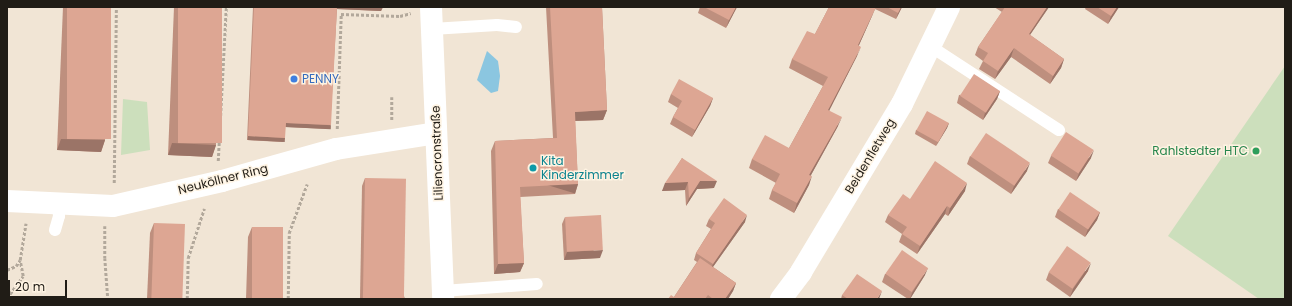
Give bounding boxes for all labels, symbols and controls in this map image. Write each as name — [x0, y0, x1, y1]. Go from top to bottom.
place label: PENNY — [302, 72, 339, 86]
marker: PENNY — [289, 74, 299, 84]
street label: Liliencronstraße — [428, 105, 446, 201]
street label: Beidenfletweg — [842, 116, 898, 196]
place label: Rahlstedter HTC — [1152, 144, 1248, 158]
marker: Rahlstedter HTC — [1251, 146, 1261, 156]
place label: Kita Kinderzimmer — [541, 154, 624, 182]
street label: Neuköllner Ring — [177, 161, 269, 197]
marker: Kita Kinderzimmer — [528, 163, 538, 173]
scale bar — [10, 272, 69, 298]
text: 20 m — [15, 278, 45, 295]

